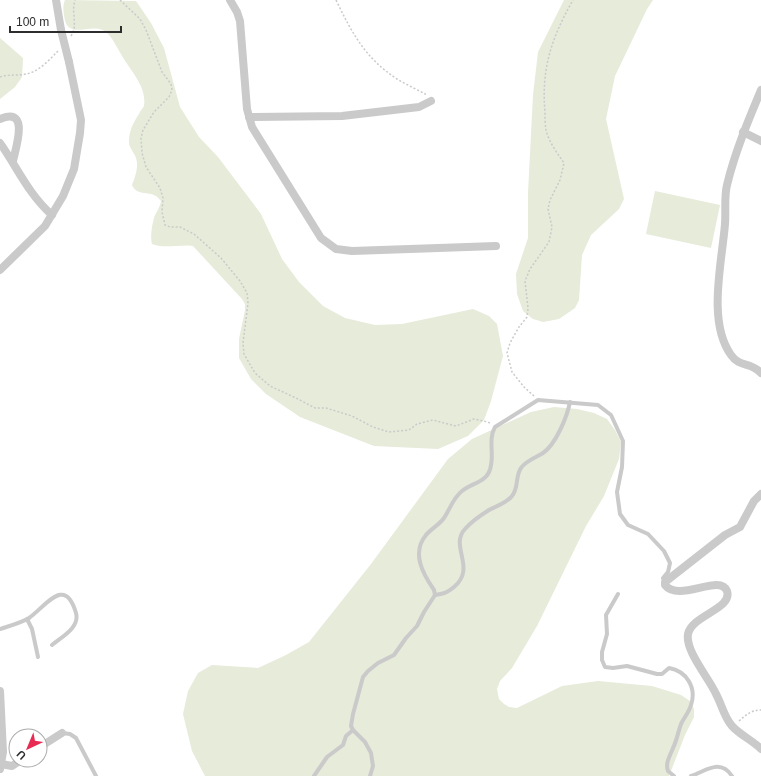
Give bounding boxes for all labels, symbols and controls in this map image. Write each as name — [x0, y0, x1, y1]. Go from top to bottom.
scale bar — [10, 8, 121, 34]
text: 100 m — [16, 15, 49, 29]
north arrow — [8, 728, 48, 768]
text: U — [14, 748, 28, 762]

